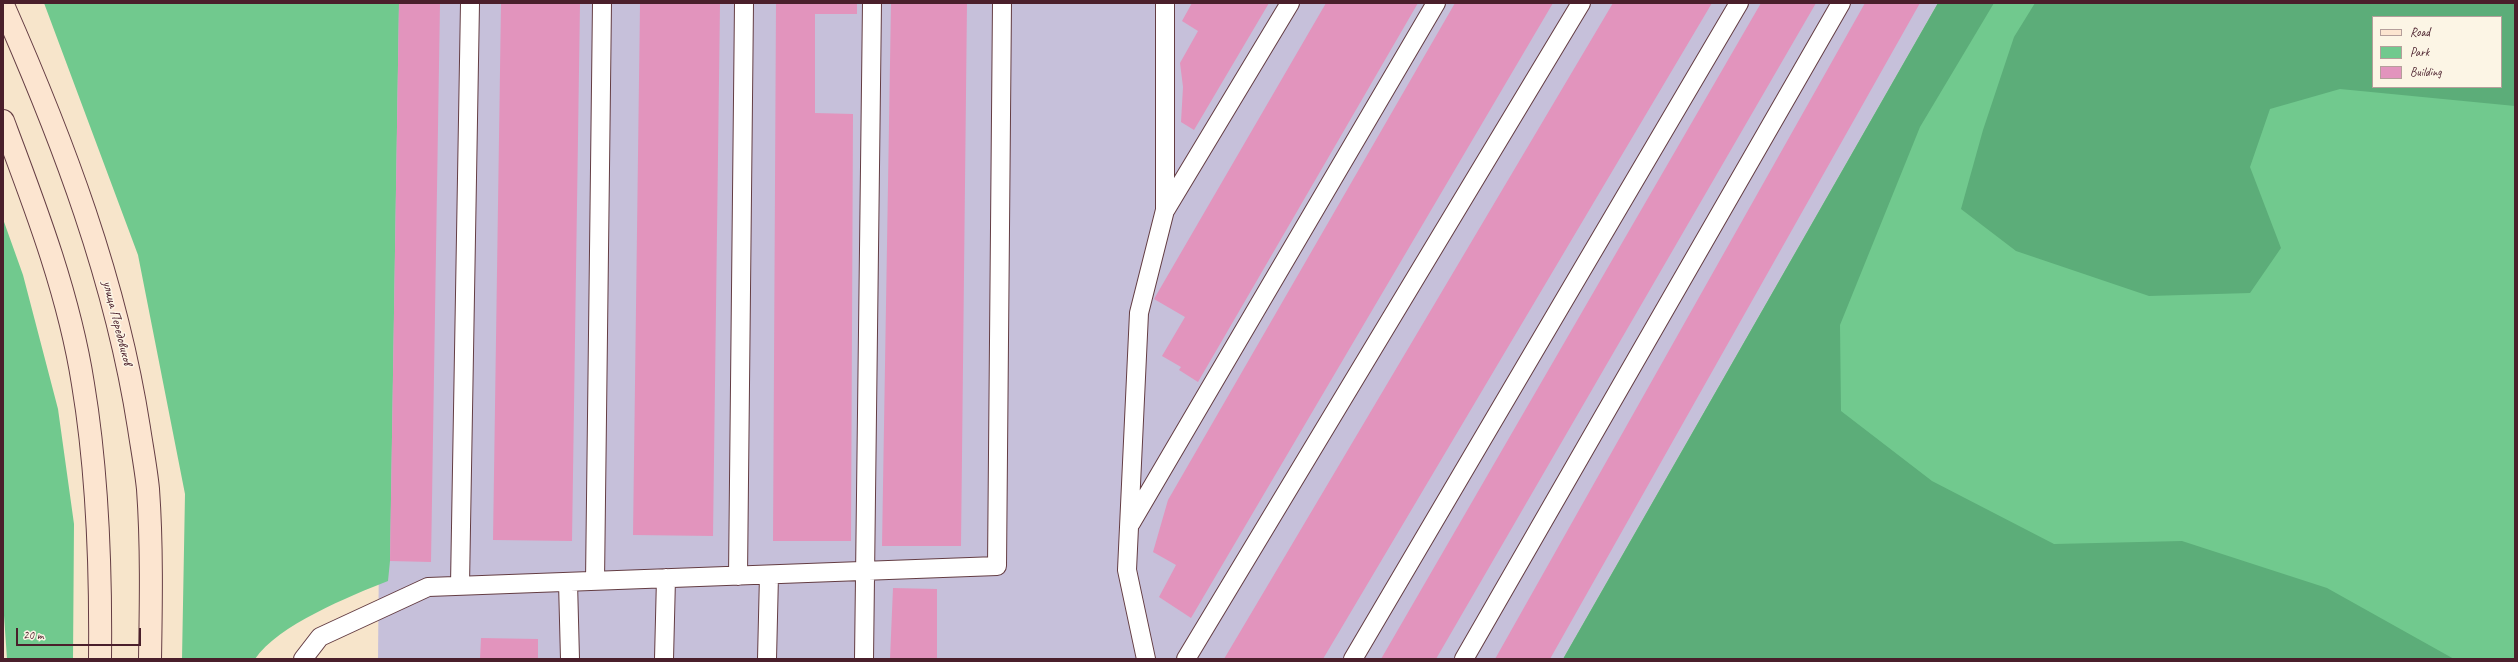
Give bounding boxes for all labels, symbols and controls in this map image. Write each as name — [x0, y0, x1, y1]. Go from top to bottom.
legend — [2372, 16, 2502, 88]
text: Road — [2410, 24, 2430, 40]
text: Park — [2410, 44, 2429, 60]
text: Building — [2410, 64, 2442, 80]
street label: улица Передовиков — [98, 279, 136, 367]
scale bar — [18, 620, 143, 646]
text: 20 m — [23, 627, 43, 643]

